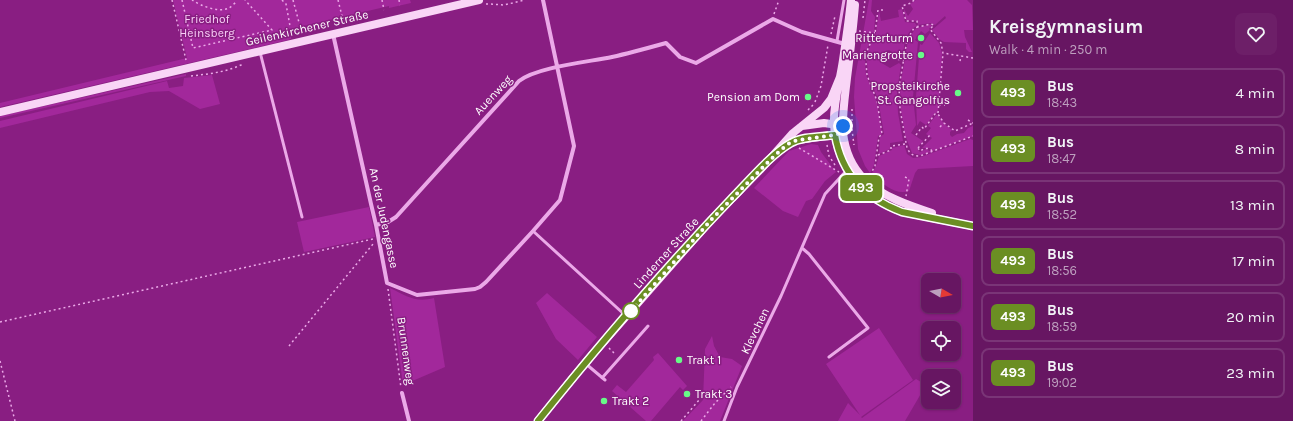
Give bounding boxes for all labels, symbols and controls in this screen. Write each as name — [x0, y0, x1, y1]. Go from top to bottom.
street label: Geilenkirchener Straße — [244, 7, 370, 49]
park label: Friedhof Heinsberg — [179, 12, 235, 40]
button: heart — [1235, 13, 1277, 55]
text: Kreisgymnasium — [989, 16, 1143, 38]
place label: Ritterturm — [855, 31, 913, 45]
marker: Ritterturm — [916, 33, 926, 43]
text: Walk · 4 min · 250 m — [989, 42, 1107, 57]
place label: Mariengrotte — [842, 48, 913, 62]
marker: Mariengrotte — [916, 50, 926, 60]
street label: Auenweg — [471, 72, 515, 118]
text: Bus — [1047, 77, 1074, 95]
place label: Propsteikirche St. Gangolfus — [871, 79, 950, 107]
text: 493 — [1000, 84, 1026, 101]
text: 4 min — [1236, 84, 1275, 102]
marker: Propsteikirche St. Gangolfus — [953, 88, 963, 98]
place label: Pension am Dom — [707, 90, 800, 104]
marker: Pension am Dom — [803, 92, 813, 102]
text: 18:43 — [1047, 95, 1077, 110]
your location — [833, 116, 853, 136]
text: Bus — [1047, 133, 1074, 151]
text: 493 — [1000, 140, 1026, 157]
text: 8 min — [1235, 140, 1275, 158]
text: 18:47 — [1047, 151, 1076, 166]
street label: An der Judengasse — [367, 167, 401, 269]
line badge: 493 — [838, 175, 884, 201]
text: 493 — [848, 179, 874, 196]
text: Bus — [1047, 189, 1074, 207]
text: 493 — [1000, 196, 1026, 213]
text: 13 min — [1230, 196, 1275, 214]
text: 18:52 — [1047, 207, 1077, 222]
street label: Linderner Straße — [630, 215, 702, 291]
text: Bus — [1047, 245, 1074, 263]
text: 493 — [1000, 252, 1026, 269]
text: 17 min — [1232, 252, 1275, 270]
text: 18:56 — [1047, 263, 1077, 278]
north arrow — [921, 273, 961, 313]
map controls — [921, 273, 961, 409]
text: Bus — [1047, 301, 1074, 319]
unlabelled marker — [622, 302, 640, 320]
street label: Klevchen — [738, 306, 772, 356]
text: 493 — [1000, 308, 1026, 325]
text: 20 min — [1226, 308, 1275, 326]
street label: Brunnenweg — [394, 316, 418, 386]
text: 18:59 — [1047, 319, 1077, 334]
button: locate — [921, 321, 961, 361]
place label: Trakt 1 — [687, 353, 721, 367]
marker: Trakt 1 — [674, 355, 684, 365]
text: Bus — [1047, 357, 1074, 375]
text: 493 — [1000, 364, 1026, 381]
text: 23 min — [1226, 364, 1275, 382]
button: layers — [921, 369, 961, 409]
text: 19:02 — [1047, 375, 1077, 390]
place label: Trakt 3 — [695, 387, 732, 401]
marker: Trakt 3 — [682, 389, 692, 399]
place label: Trakt 2 — [612, 394, 649, 408]
marker: Trakt 2 — [599, 396, 609, 406]

